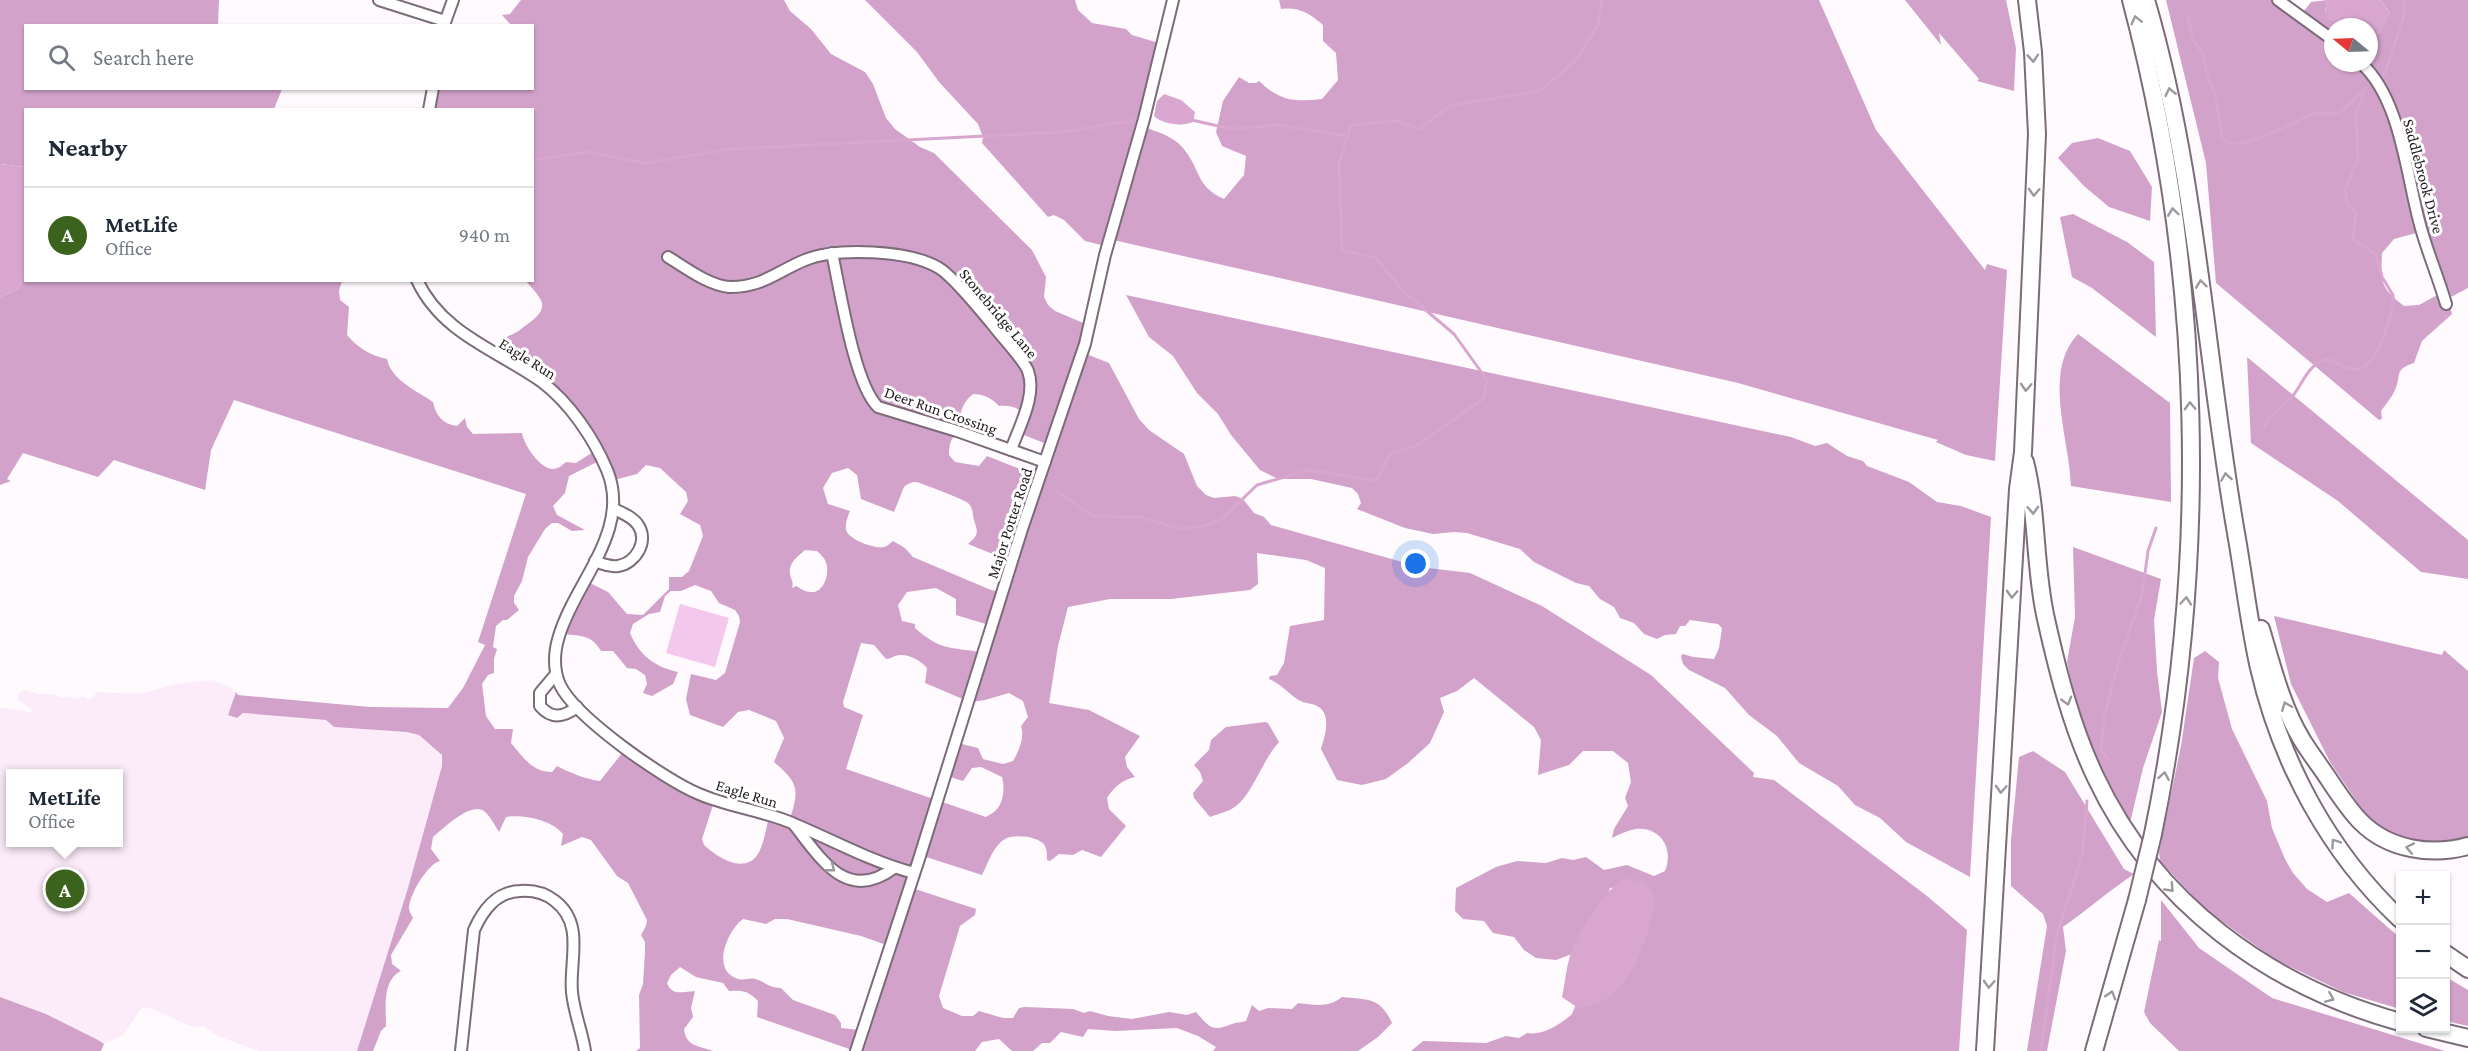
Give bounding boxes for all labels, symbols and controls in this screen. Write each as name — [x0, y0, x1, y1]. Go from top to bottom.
one-way arrow — [2130, 16, 2143, 26]
north arrow — [2324, 18, 2378, 72]
search box — [24, 24, 534, 90]
icon: search — [45, 41, 78, 74]
text: Search here — [93, 45, 194, 70]
one-way arrow — [2026, 54, 2039, 63]
one-way arrow — [2164, 87, 2177, 97]
street label: Saddlebrook Drive — [2400, 117, 2447, 235]
text: Nearby — [48, 133, 127, 162]
one-way arrow — [2028, 188, 2041, 197]
one-way arrow — [2168, 207, 2180, 216]
text: MetLife — [105, 212, 178, 237]
text: A — [62, 224, 73, 246]
text: 940 m — [459, 224, 510, 246]
text: Office — [105, 237, 152, 259]
street label: Stonebridge Lane — [956, 265, 1041, 362]
one-way arrow — [2195, 280, 2207, 289]
street label: Eagle Run — [496, 334, 560, 384]
street label: Deer Run Crossing — [882, 383, 1000, 439]
one-way arrow — [2019, 383, 2032, 392]
one-way arrow — [2184, 401, 2197, 410]
street label: Major Potter Road — [984, 465, 1037, 581]
one-way arrow — [2220, 473, 2233, 483]
one-way arrow — [2026, 505, 2039, 514]
your location — [1401, 549, 1430, 578]
one-way arrow — [2005, 590, 2018, 599]
one-way arrow — [2179, 596, 2192, 605]
one-way arrow — [2060, 695, 2072, 706]
one-way arrow — [2281, 701, 2293, 712]
popup — [6, 769, 123, 847]
one-way arrow — [2157, 772, 2170, 782]
street label: Eagle Run — [714, 776, 780, 812]
one-way arrow — [1994, 784, 2007, 793]
text: MetLife — [28, 785, 101, 810]
text: Office — [28, 810, 75, 832]
one-way arrow — [2331, 839, 2342, 850]
one-way arrow — [2406, 842, 2416, 855]
one-way arrow — [824, 861, 835, 872]
pin: A — [46, 866, 84, 912]
map controls — [2396, 871, 2450, 1033]
button: + — [2396, 871, 2450, 925]
one-way arrow — [2163, 882, 2174, 892]
button: − — [2396, 925, 2450, 979]
one-way arrow — [1983, 979, 1996, 988]
button: layers — [2396, 979, 2450, 1033]
one-way arrow — [2104, 990, 2116, 1001]
one-way arrow — [2324, 990, 2335, 1002]

